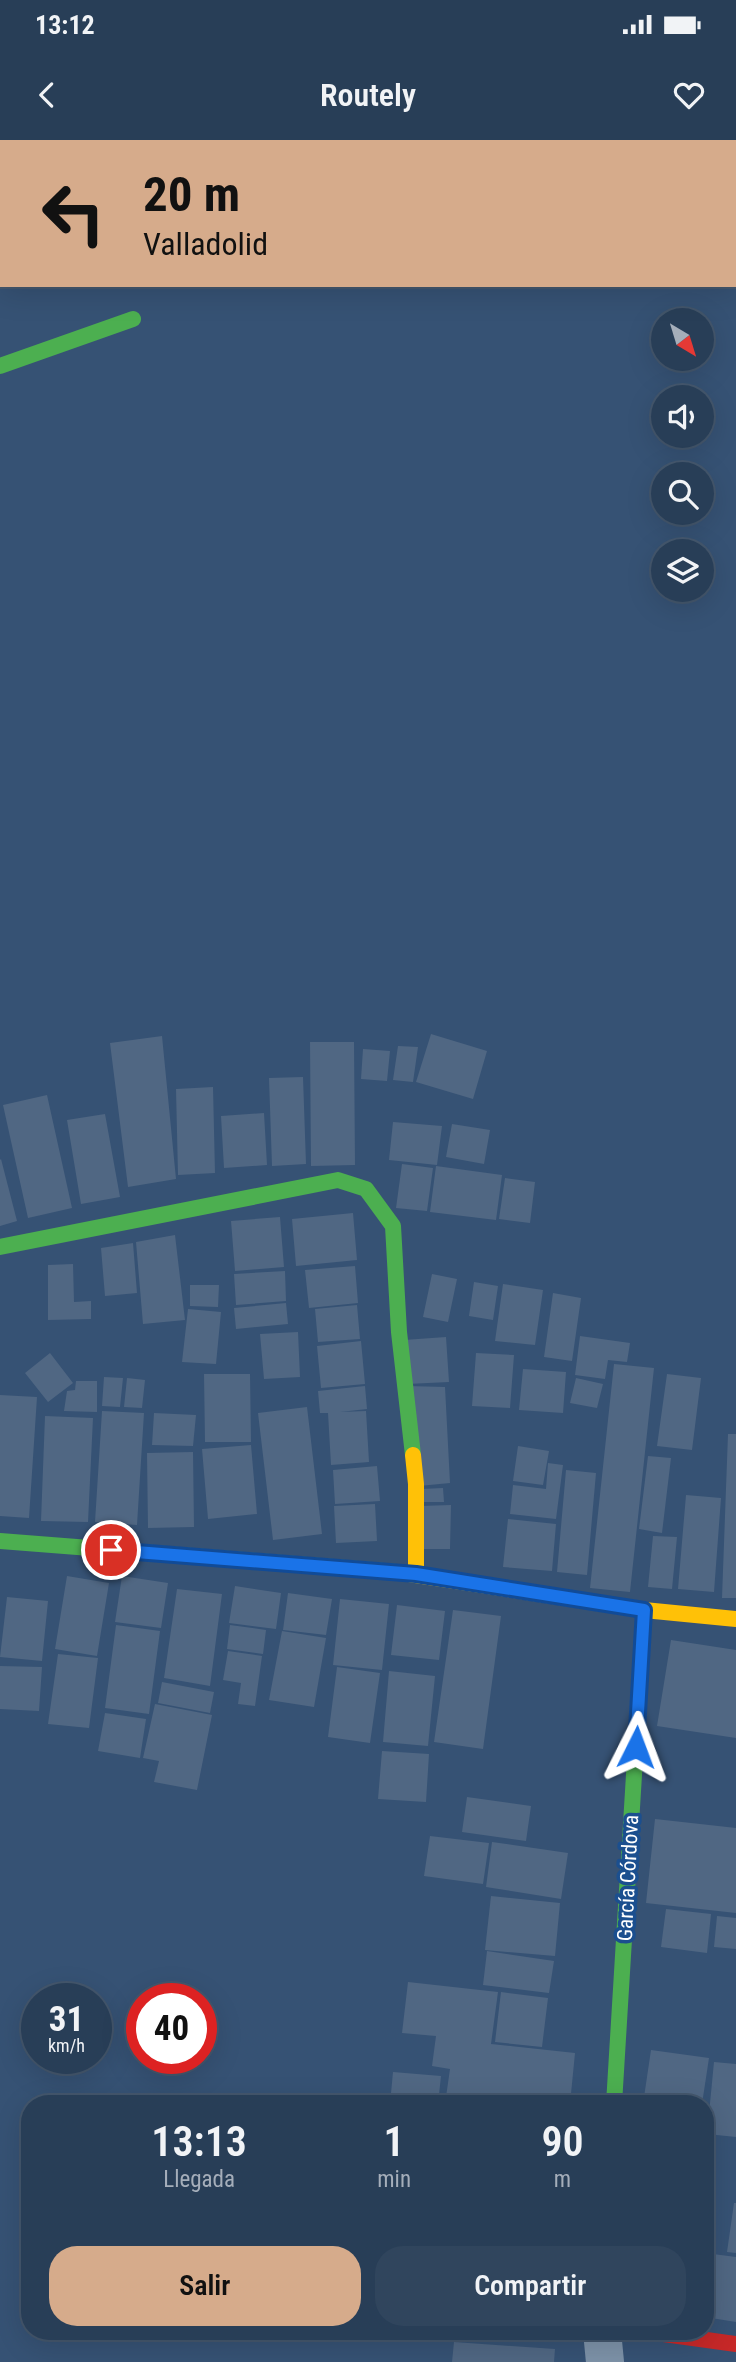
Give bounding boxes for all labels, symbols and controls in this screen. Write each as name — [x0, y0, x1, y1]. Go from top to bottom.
text: 13:12 — [35, 10, 95, 40]
icon: back — [28, 76, 66, 114]
text: Routely — [320, 76, 416, 114]
icon: heart — [670, 76, 708, 114]
text: 20 m — [143, 166, 240, 223]
icon: left — [28, 168, 119, 259]
text: Valladolid — [143, 225, 268, 263]
north arrow — [651, 308, 714, 371]
map controls — [651, 308, 714, 602]
button: sound — [651, 385, 714, 448]
button: search — [651, 462, 714, 525]
button: layers — [651, 539, 714, 602]
pin — [81, 1520, 141, 1580]
icon: arrive — [92, 1531, 130, 1569]
position arrow — [599, 1710, 673, 1784]
street label: García Córdova — [613, 1814, 643, 1942]
speed limit sign: 40 — [126, 1983, 217, 2074]
text: 31 — [49, 1999, 84, 2040]
text: km/h — [48, 2035, 85, 2056]
text: 13:13 — [151, 2117, 247, 2166]
text: 1 — [384, 2117, 405, 2166]
text: 90 — [541, 2117, 584, 2166]
text: Llegada — [163, 2166, 235, 2193]
text: min — [377, 2166, 411, 2193]
text: m — [554, 2166, 571, 2193]
button: Salir — [49, 2246, 361, 2326]
button: Compartir — [375, 2246, 686, 2326]

